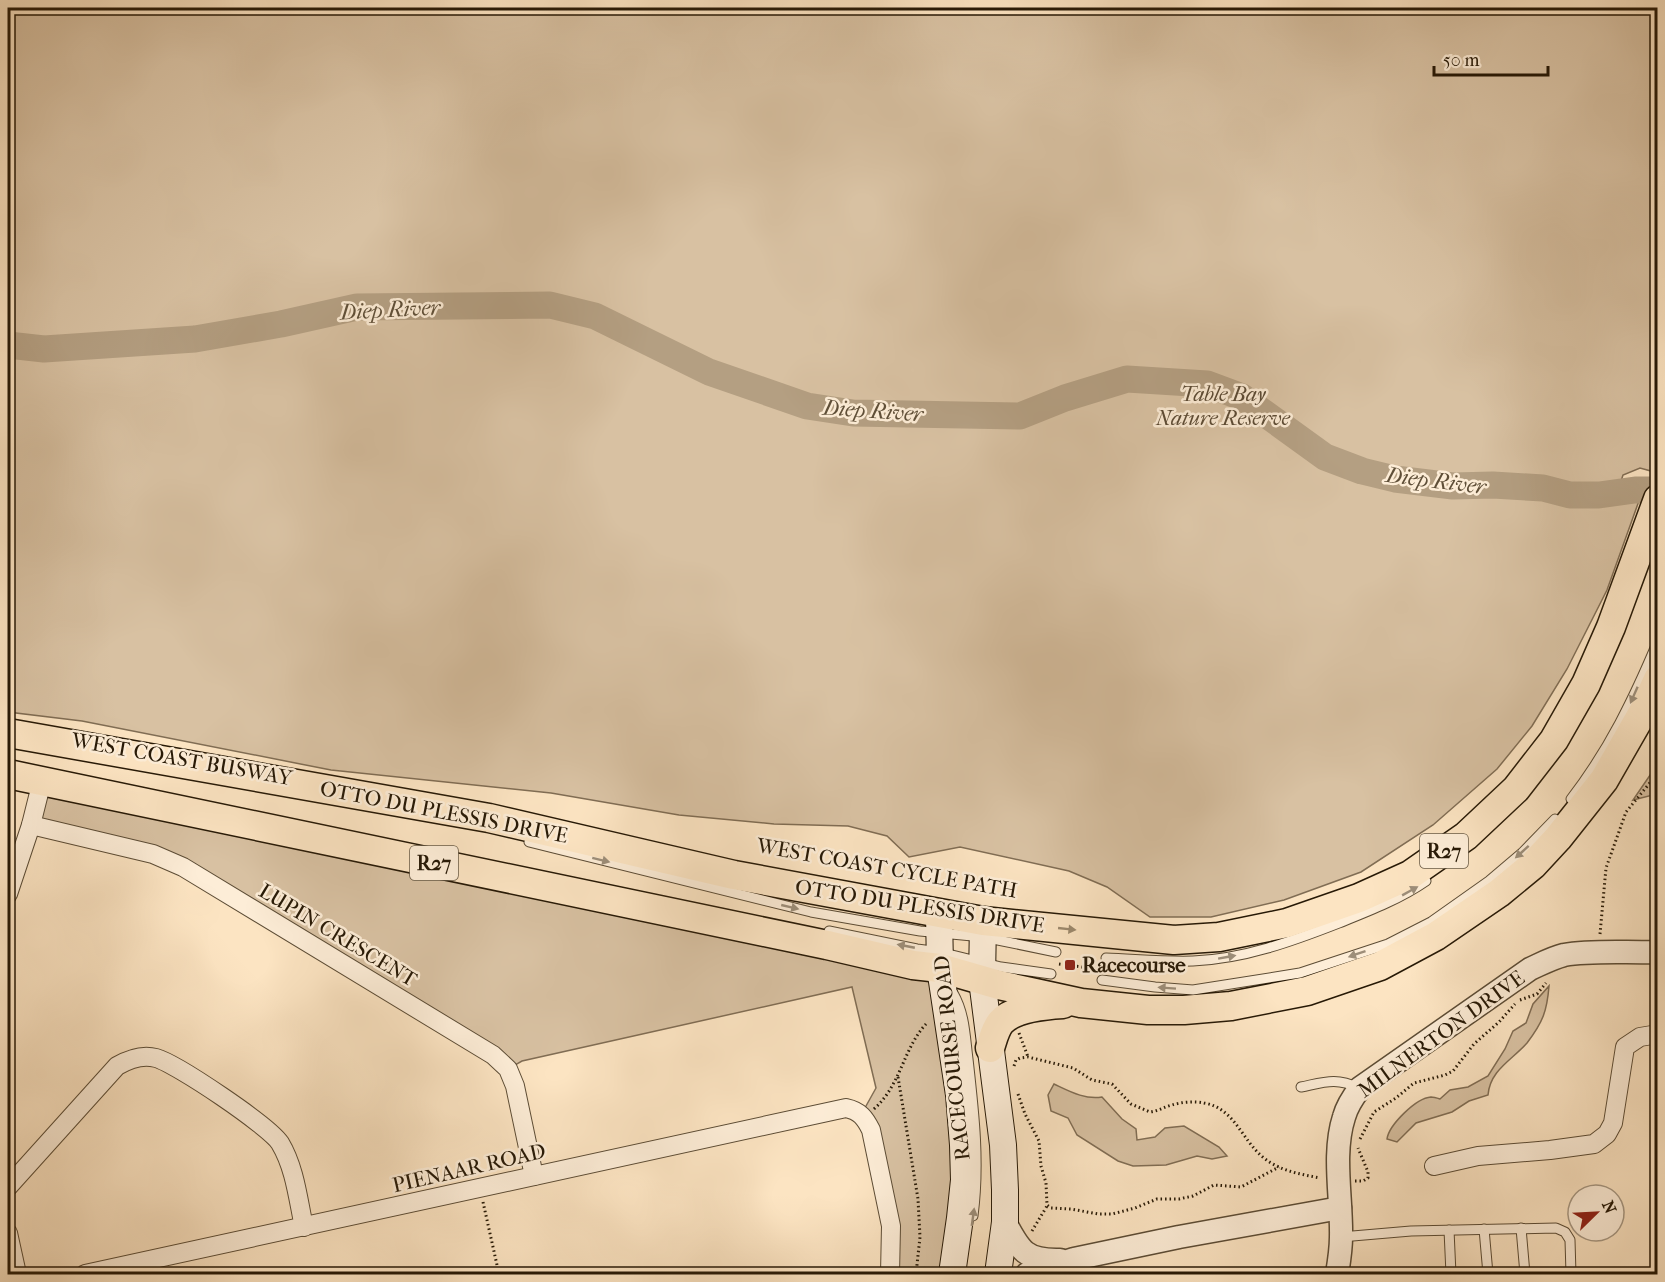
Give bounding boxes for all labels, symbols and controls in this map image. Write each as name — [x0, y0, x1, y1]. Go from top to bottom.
scale bar — [1434, 39, 1548, 77]
text: 50 m — [1443, 50, 1480, 71]
water label: Diep River — [337, 294, 443, 326]
park label: Table Bay Nature Reserve — [1155, 382, 1291, 430]
water label: Diep River — [820, 394, 926, 428]
water label: Diep River — [1383, 462, 1489, 500]
one-way arrow — [1629, 686, 1638, 704]
street label: WEST COAST BUSWAY — [69, 728, 295, 790]
street label: OTTO DU PLESSIS DRIVE — [318, 776, 570, 848]
street label: WEST COAST CYCLE PATH — [754, 833, 1020, 903]
road number: R27 — [1420, 834, 1468, 868]
one-way arrow — [1515, 845, 1529, 859]
road number: R27 — [410, 846, 458, 880]
one-way arrow — [592, 855, 610, 865]
street label: OTTO DU PLESSIS DRIVE — [794, 874, 1047, 938]
street label: LUPIN CRESCENT — [255, 878, 422, 992]
one-way arrow — [1401, 886, 1418, 896]
one-way arrow — [781, 903, 799, 913]
one-way arrow — [1058, 925, 1077, 934]
one-way arrow — [896, 941, 915, 951]
one-way arrow — [1348, 950, 1366, 959]
one-way arrow — [1218, 952, 1237, 961]
place label: Racecourse — [1082, 953, 1186, 977]
street label: RACECOURSE ROAD — [929, 954, 975, 1162]
marker: Racecourse — [1063, 958, 1077, 972]
street label: MILNERTON DRIVE — [1353, 965, 1529, 1103]
one-way arrow — [1157, 983, 1176, 993]
street label: PIENAAR ROAD — [390, 1139, 548, 1197]
north arrow — [1566, 1183, 1626, 1243]
text: N — [1598, 1198, 1621, 1217]
one-way arrow — [968, 1207, 977, 1226]

